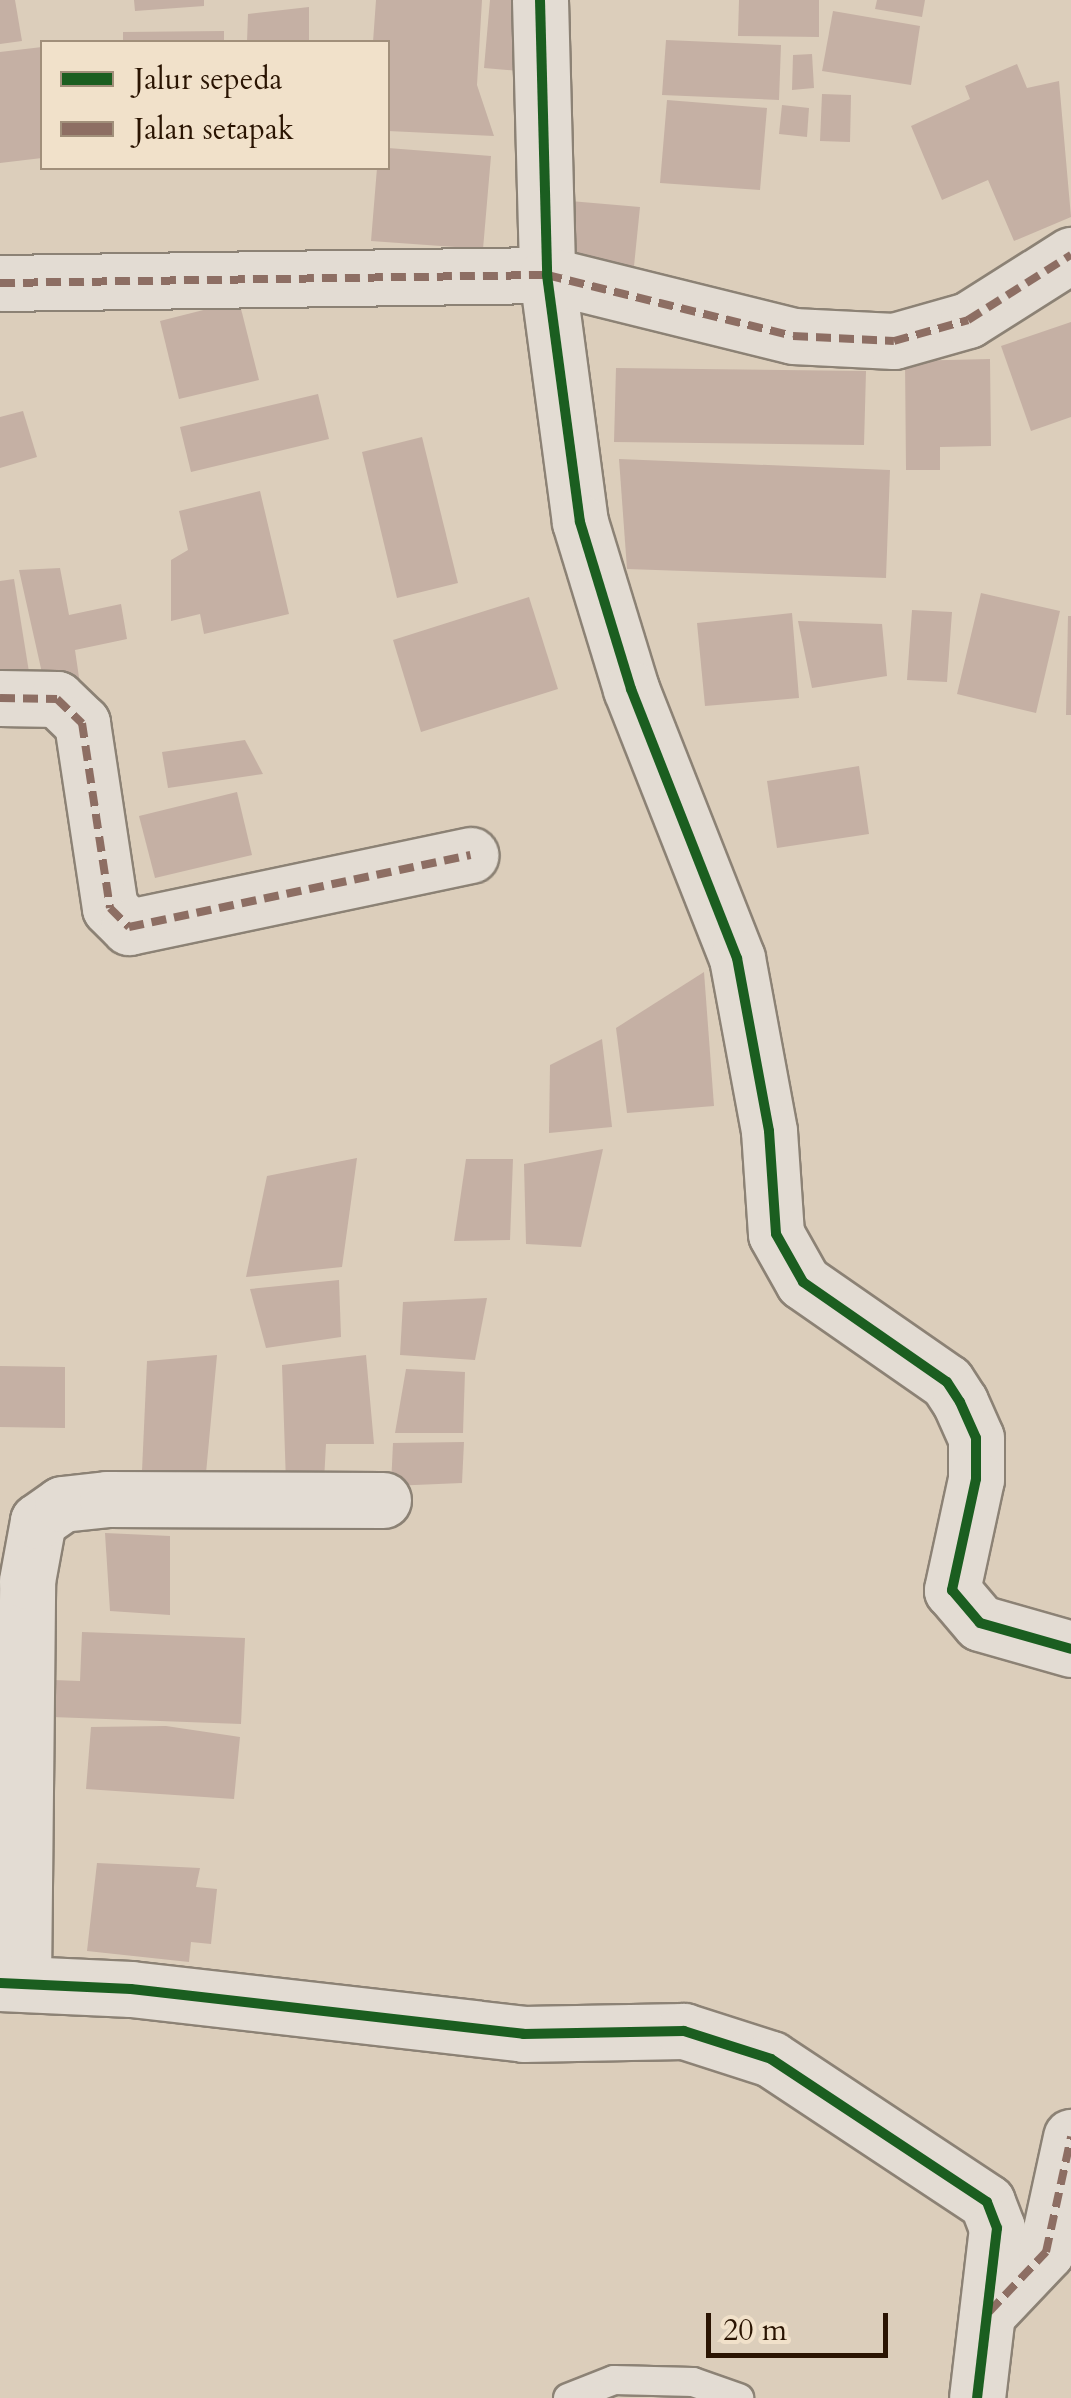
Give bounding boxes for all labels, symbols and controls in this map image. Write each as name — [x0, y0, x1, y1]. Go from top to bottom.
legend — [40, 40, 390, 170]
text: Jalur sepeda — [134, 59, 282, 100]
text: Jalan setapak — [134, 109, 294, 150]
scale bar — [711, 2293, 894, 2355]
text: 20 m — [723, 2310, 787, 2351]

